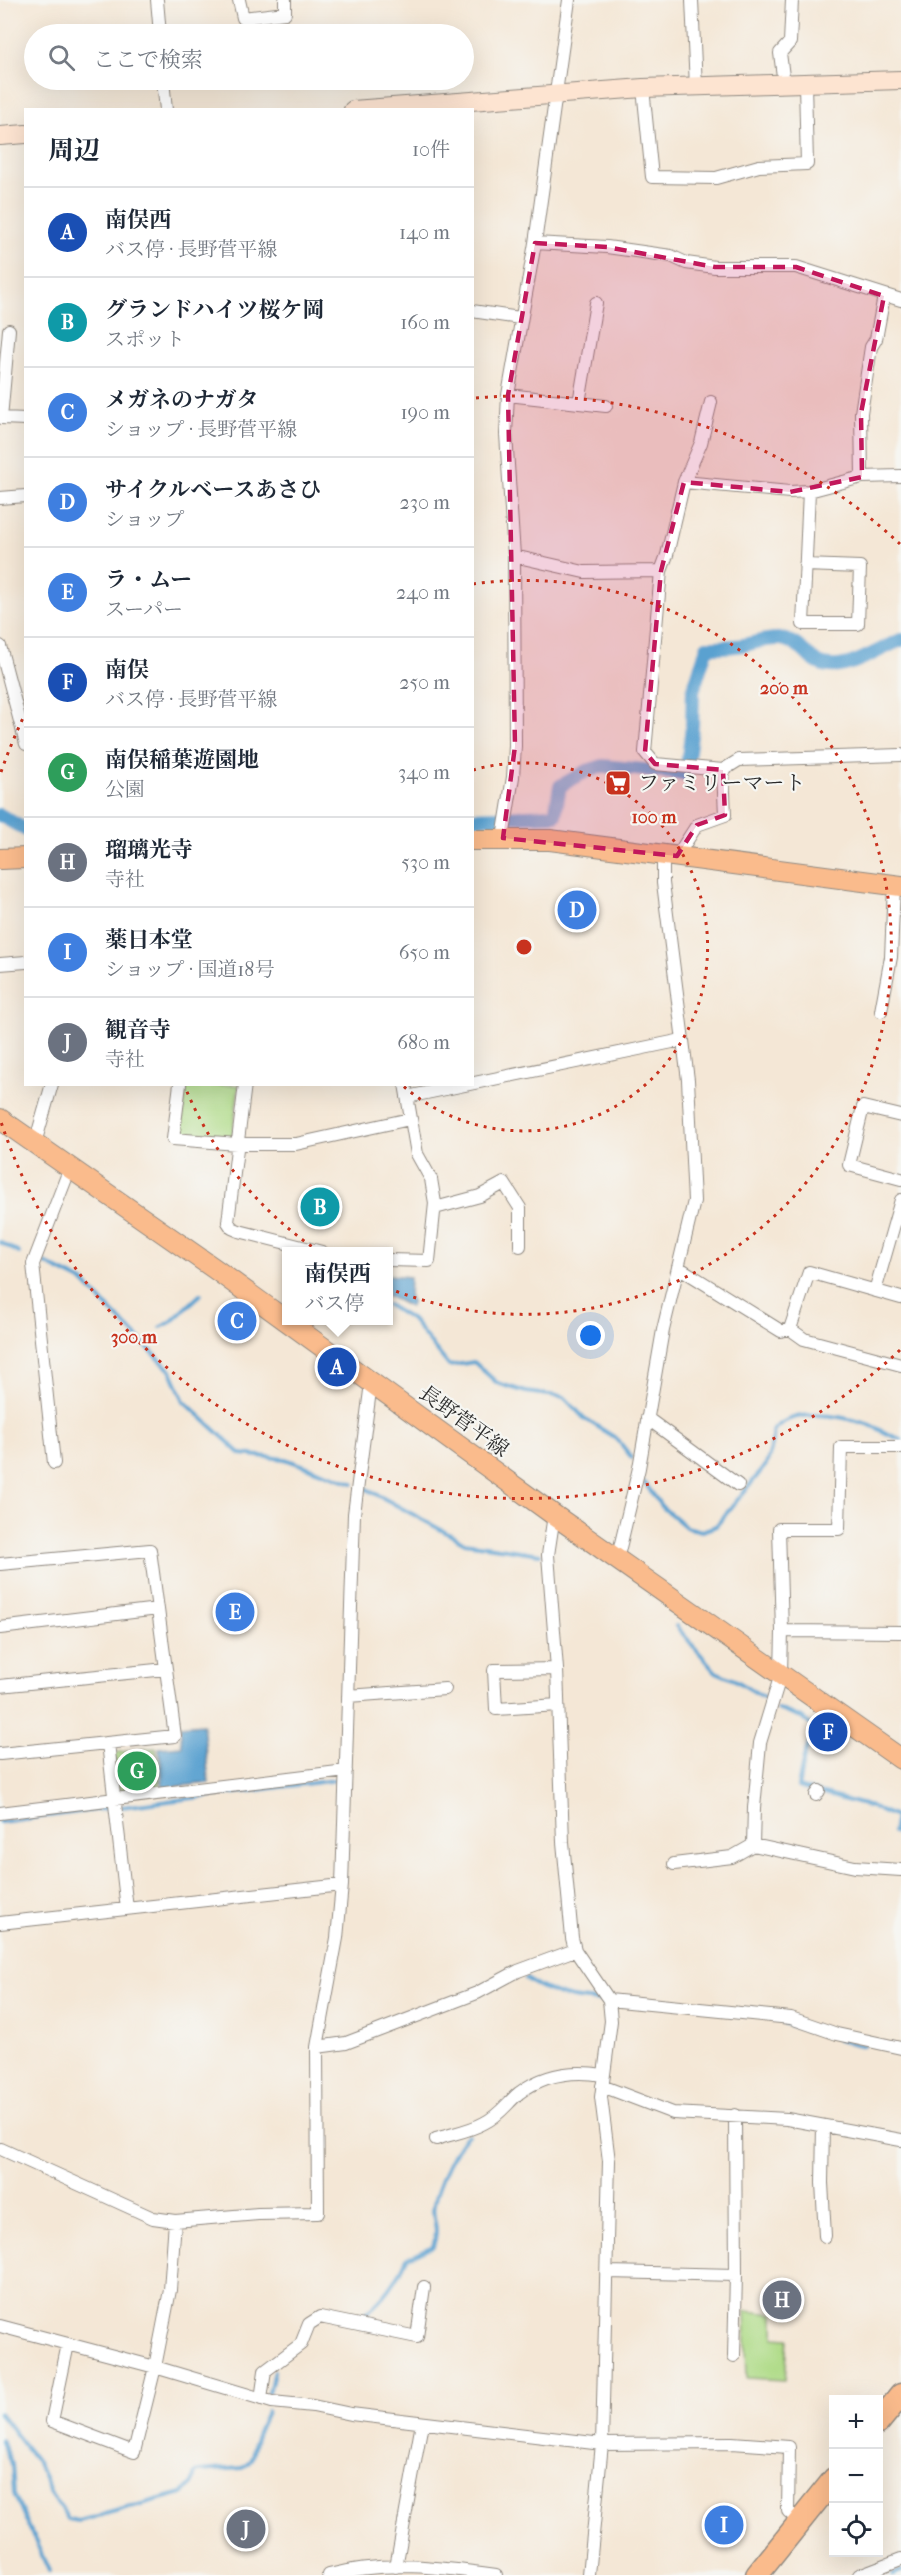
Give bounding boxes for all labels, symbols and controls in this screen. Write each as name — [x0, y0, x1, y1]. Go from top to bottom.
search box — [24, 24, 474, 90]
icon: search — [45, 41, 78, 74]
text: ここで検索 — [93, 47, 203, 73]
text: 周辺 — [48, 135, 100, 166]
text: 10件 — [412, 138, 450, 161]
text: 南俣西 — [105, 207, 171, 233]
text: A — [61, 221, 74, 244]
text: 140 m — [399, 221, 450, 244]
text: バス停 · 長野菅平線 — [105, 238, 278, 261]
text: グランドハイツ桜ケ岡 — [105, 297, 325, 323]
text: B — [61, 311, 74, 334]
text: 160 m — [400, 311, 450, 334]
text: スポット — [105, 328, 185, 351]
text: メガネのナガタ — [105, 387, 259, 413]
text: C — [61, 401, 74, 424]
text: 190 m — [400, 401, 450, 424]
text: ショップ · 長野菅平線 — [105, 418, 297, 441]
text: サイクルベースあさひ — [105, 477, 321, 503]
text: D — [60, 491, 75, 514]
text: 230 m — [400, 491, 450, 514]
text: ショップ — [105, 508, 185, 531]
text: ラ・ムー — [105, 567, 192, 593]
text: E — [61, 581, 74, 604]
text: 240 m — [396, 581, 450, 604]
text: スーパー — [105, 598, 183, 621]
text: 南俣 — [105, 657, 149, 683]
text: F — [62, 671, 73, 694]
text: 250 m — [399, 671, 450, 694]
text: 200 m — [760, 678, 809, 699]
text: バス停 · 長野菅平線 — [105, 688, 278, 711]
text: 南俣稲葉遊園地 — [105, 747, 259, 773]
text: G — [60, 761, 75, 784]
text: 340 m — [398, 761, 450, 784]
supermarket icon: ファミリーマート — [603, 768, 633, 798]
place label: ファミリーマート — [638, 771, 806, 795]
text: 公園 — [105, 778, 145, 801]
text: 100 m — [631, 807, 678, 828]
text: 瑠璃光寺 — [105, 837, 193, 863]
text: H — [60, 851, 75, 874]
text: 530 m — [401, 851, 450, 874]
text: 寺社 — [105, 868, 145, 891]
pin: D — [558, 888, 596, 932]
text: 薬日本堂 — [105, 927, 193, 953]
centre of rings — [514, 937, 534, 957]
text: I — [64, 941, 71, 964]
text: 650 m — [399, 941, 450, 964]
text: ショップ · 国道18号 — [105, 958, 274, 981]
text: 観音寺 — [105, 1017, 171, 1043]
text: J — [64, 1031, 71, 1054]
text: 680 m — [397, 1031, 450, 1054]
text: 寺社 — [105, 1048, 145, 1071]
pin: B — [300, 1184, 340, 1230]
popup — [282, 1247, 393, 1325]
text: 南俣西 — [304, 1261, 371, 1287]
text: バス停 — [304, 1292, 364, 1315]
pin: C — [218, 1298, 256, 1344]
your location — [576, 1321, 605, 1350]
text: 300 m — [111, 1327, 158, 1348]
pin: A — [318, 1344, 356, 1390]
street label: 長野菅平線 — [414, 1380, 514, 1462]
pin: E — [216, 1590, 254, 1634]
pin: F — [808, 1710, 848, 1754]
pin: G — [118, 1748, 156, 1794]
pin: H — [762, 2278, 802, 2322]
map controls — [829, 2395, 883, 2557]
button: + — [829, 2395, 883, 2449]
button: − — [829, 2449, 883, 2503]
pin: I — [704, 2502, 744, 2548]
button: locate — [829, 2503, 883, 2557]
pin: J — [226, 2506, 266, 2552]

